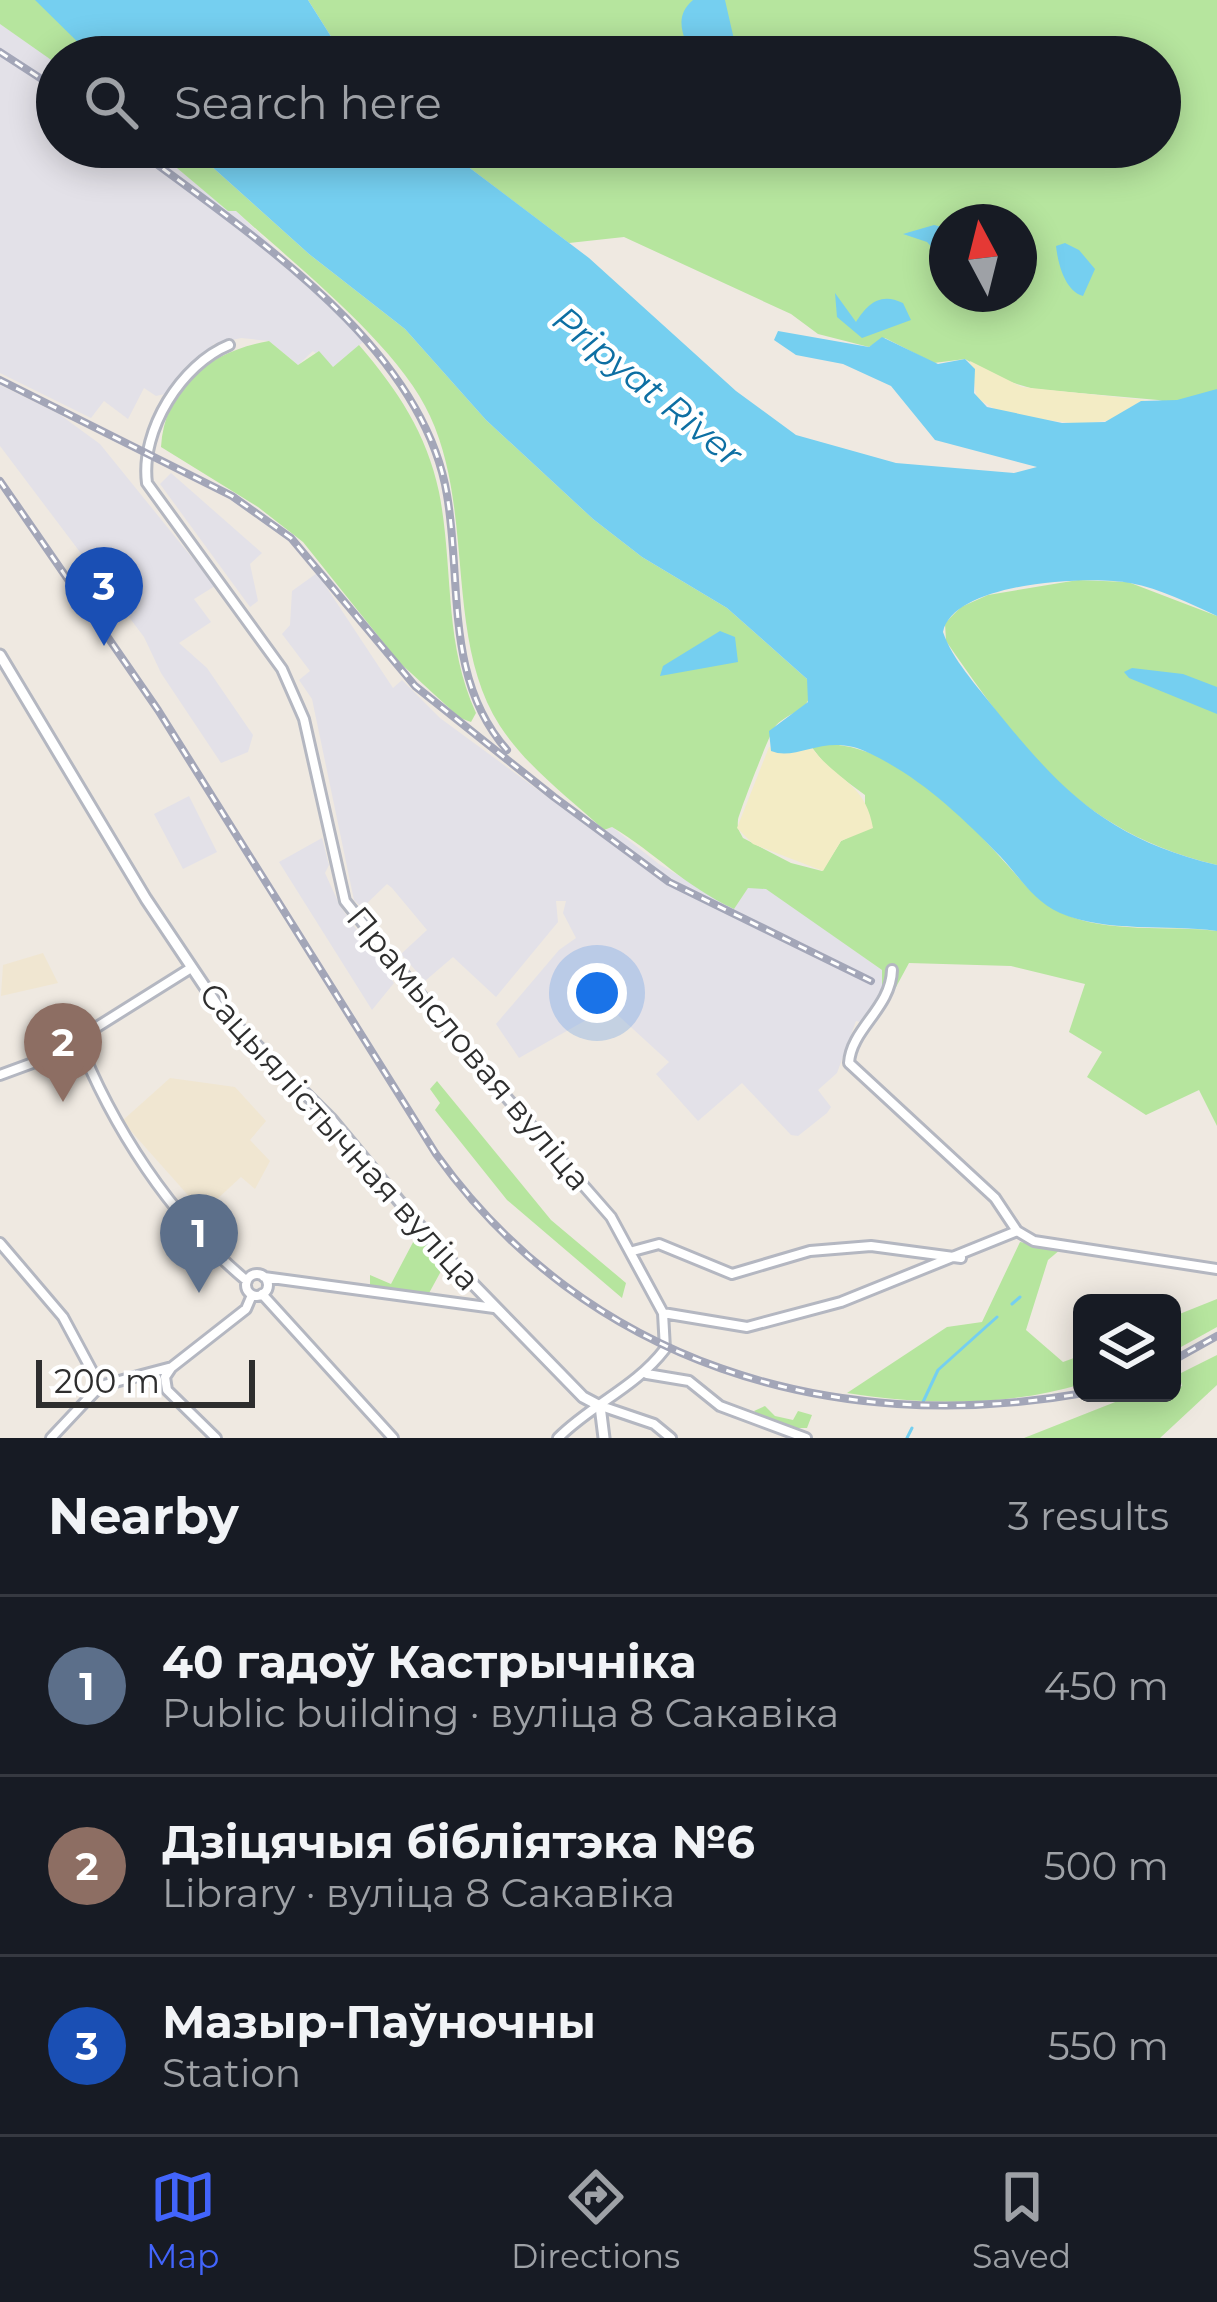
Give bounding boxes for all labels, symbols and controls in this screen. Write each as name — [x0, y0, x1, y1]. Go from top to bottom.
search box — [36, 36, 1181, 168]
icon: search — [78, 69, 144, 135]
text: Search here — [174, 75, 442, 130]
north arrow — [929, 204, 1037, 312]
water label: Pripyat River — [544, 296, 753, 477]
pin: 3 — [65, 547, 143, 646]
street label: Прамысловая вуліца — [339, 898, 599, 1198]
your location — [567, 963, 627, 1023]
street label: Сацыялістычная вуліца — [191, 974, 489, 1298]
pin: 2 — [24, 1003, 102, 1102]
pin: 1 — [160, 1194, 238, 1293]
map controls — [1073, 1294, 1181, 1402]
button: layers — [1073, 1294, 1181, 1402]
scale bar — [36, 1354, 255, 1407]
text: 200 m — [54, 1361, 160, 1401]
text: Nearby — [48, 1485, 239, 1547]
text: 3 results — [1008, 1492, 1169, 1540]
text: 40 гадоў Кастрычніка — [162, 1634, 696, 1689]
text: 1 — [79, 1662, 95, 1710]
text: 450 m — [1044, 1662, 1169, 1710]
text: Public building · вуліца 8 Сакавіка — [162, 1689, 839, 1737]
text: Дзіцячыя бібліятэка №6 — [162, 1814, 755, 1869]
text: 2 — [75, 1842, 99, 1890]
text: 500 m — [1044, 1842, 1169, 1890]
text: Library · вуліца 8 Сакавіка — [162, 1869, 675, 1917]
text: Мазыр-Паўночны — [162, 1994, 596, 2049]
text: 3 — [75, 2022, 99, 2070]
text: 550 m — [1048, 2022, 1169, 2070]
text: Station — [162, 2049, 301, 2097]
tab: Map — [146, 2164, 219, 2276]
tab: Directions — [511, 2164, 680, 2276]
tab: Saved — [972, 2164, 1071, 2276]

